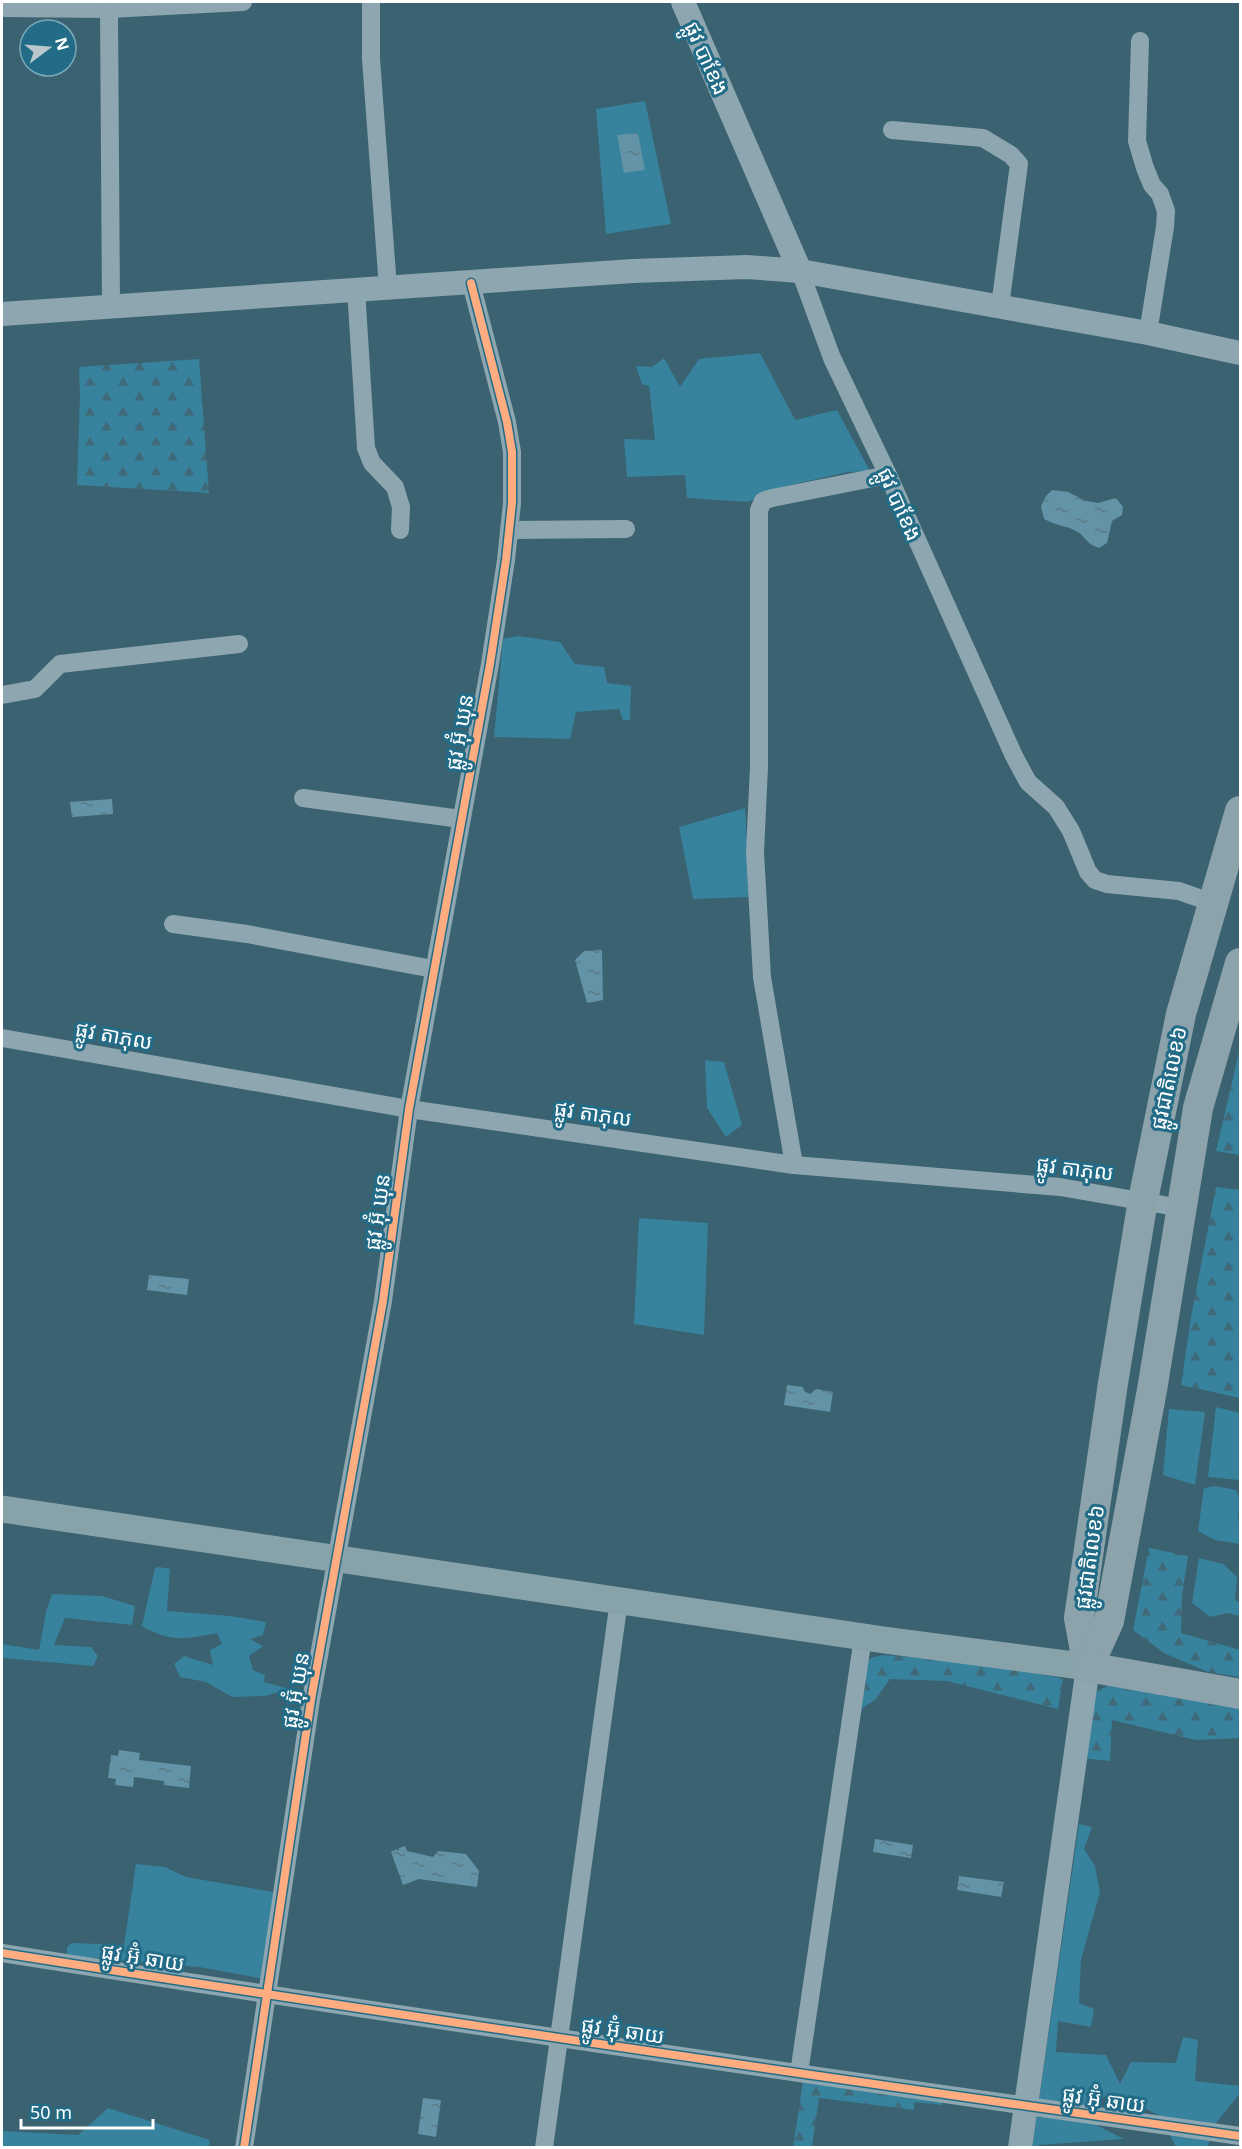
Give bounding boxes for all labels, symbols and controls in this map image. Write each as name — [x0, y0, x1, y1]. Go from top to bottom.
street label: ផ្លូវ បាខែង — [673, 17, 736, 102]
north arrow — [18, 18, 78, 78]
text: N — [50, 35, 75, 53]
street label: ផ្លូវ បាខែង — [866, 463, 929, 548]
street label: ផ្លូវ អ៊ុំ ឃុន — [439, 692, 486, 774]
street label: ផ្លូវ តាភុល — [72, 1014, 155, 1062]
street label: ផ្លូវជាតិលេខ៦ — [1143, 1024, 1199, 1134]
street label: ផ្លូវ តាភុល — [552, 1094, 633, 1138]
street label: ផ្លូវ តាភុល — [1034, 1149, 1115, 1193]
street label: ផ្លូវ អ៊ុំ ឃុន — [358, 1172, 402, 1253]
street label: ផ្លូវជាតិលេខ៦ — [1068, 1503, 1116, 1612]
street label: ផ្លូវ អ៊ុំ ឃុន — [275, 1650, 322, 1732]
street label: ផ្លូវ អ៊ុំ ឆាយ — [98, 1937, 187, 1984]
street label: ផ្លូវ អ៊ុំ ឆាយ — [579, 2010, 666, 2056]
street label: ផ្លូវ អ៊ុំ ឆាយ — [1060, 2079, 1147, 2125]
scale bar — [21, 2092, 153, 2130]
text: 50 m — [30, 2100, 72, 2124]

